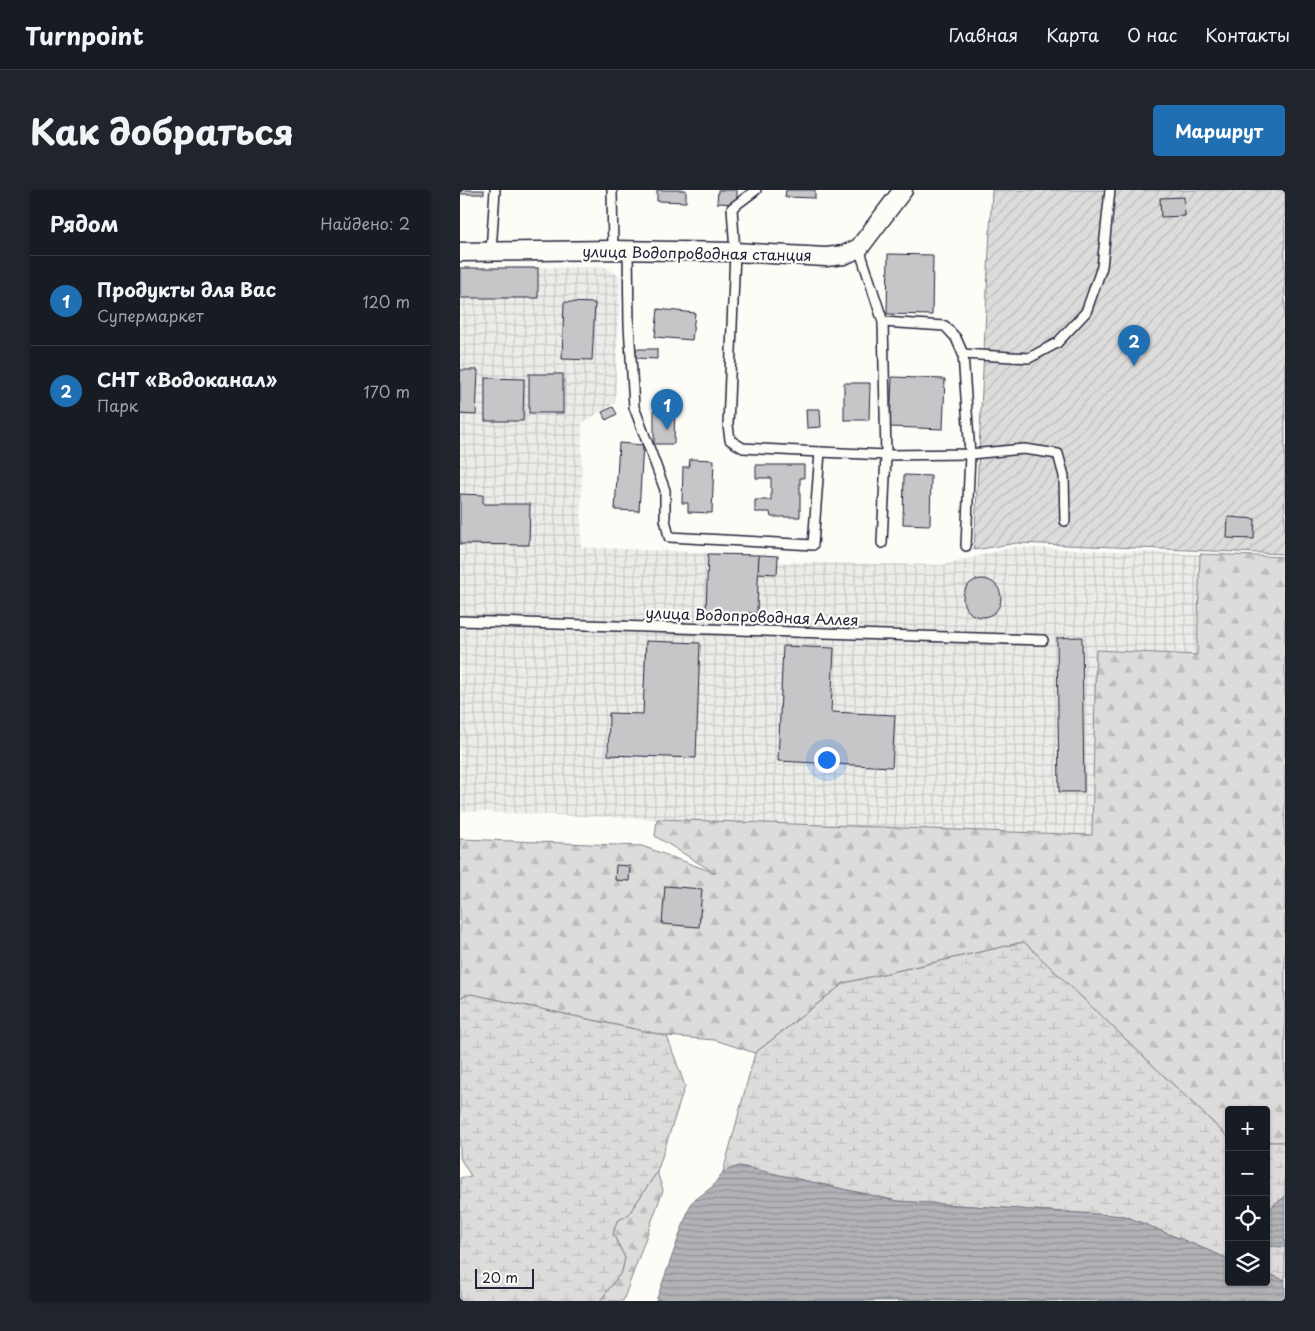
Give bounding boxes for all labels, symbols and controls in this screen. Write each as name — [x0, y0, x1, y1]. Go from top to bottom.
text: Turnpoint — [25, 17, 144, 53]
text: Главная — [949, 21, 1018, 48]
text: Карта — [1046, 21, 1099, 48]
text: О нас — [1127, 21, 1177, 48]
text: Контакты — [1205, 21, 1290, 48]
text: Как добраться — [30, 104, 294, 157]
button: Маршрут — [1153, 105, 1285, 156]
text: Рядом — [50, 207, 118, 239]
text: Найдено: 2 — [320, 211, 410, 235]
street label: улица Водопроводная станция — [582, 239, 812, 266]
text: Продукты для Вас — [97, 275, 276, 303]
text: 1 — [62, 289, 70, 313]
text: 120 m — [363, 289, 410, 313]
text: Супермаркет — [97, 303, 204, 327]
pin: 2 — [1118, 325, 1150, 366]
text: СНТ «Водоканал» — [97, 365, 277, 393]
text: 2 — [60, 379, 72, 403]
text: 170 m — [364, 379, 410, 403]
pin: 1 — [651, 389, 683, 430]
text: Парк — [97, 393, 138, 417]
street label: улица Водопроводная Аллея — [645, 600, 859, 631]
your location — [814, 747, 840, 773]
map controls — [1225, 1106, 1270, 1286]
button: + — [1225, 1106, 1270, 1151]
button: − — [1225, 1151, 1270, 1196]
button: locate — [1225, 1196, 1270, 1241]
button: layers — [1225, 1241, 1270, 1286]
scale bar — [475, 1266, 534, 1289]
text: 20 m — [482, 1267, 518, 1288]

